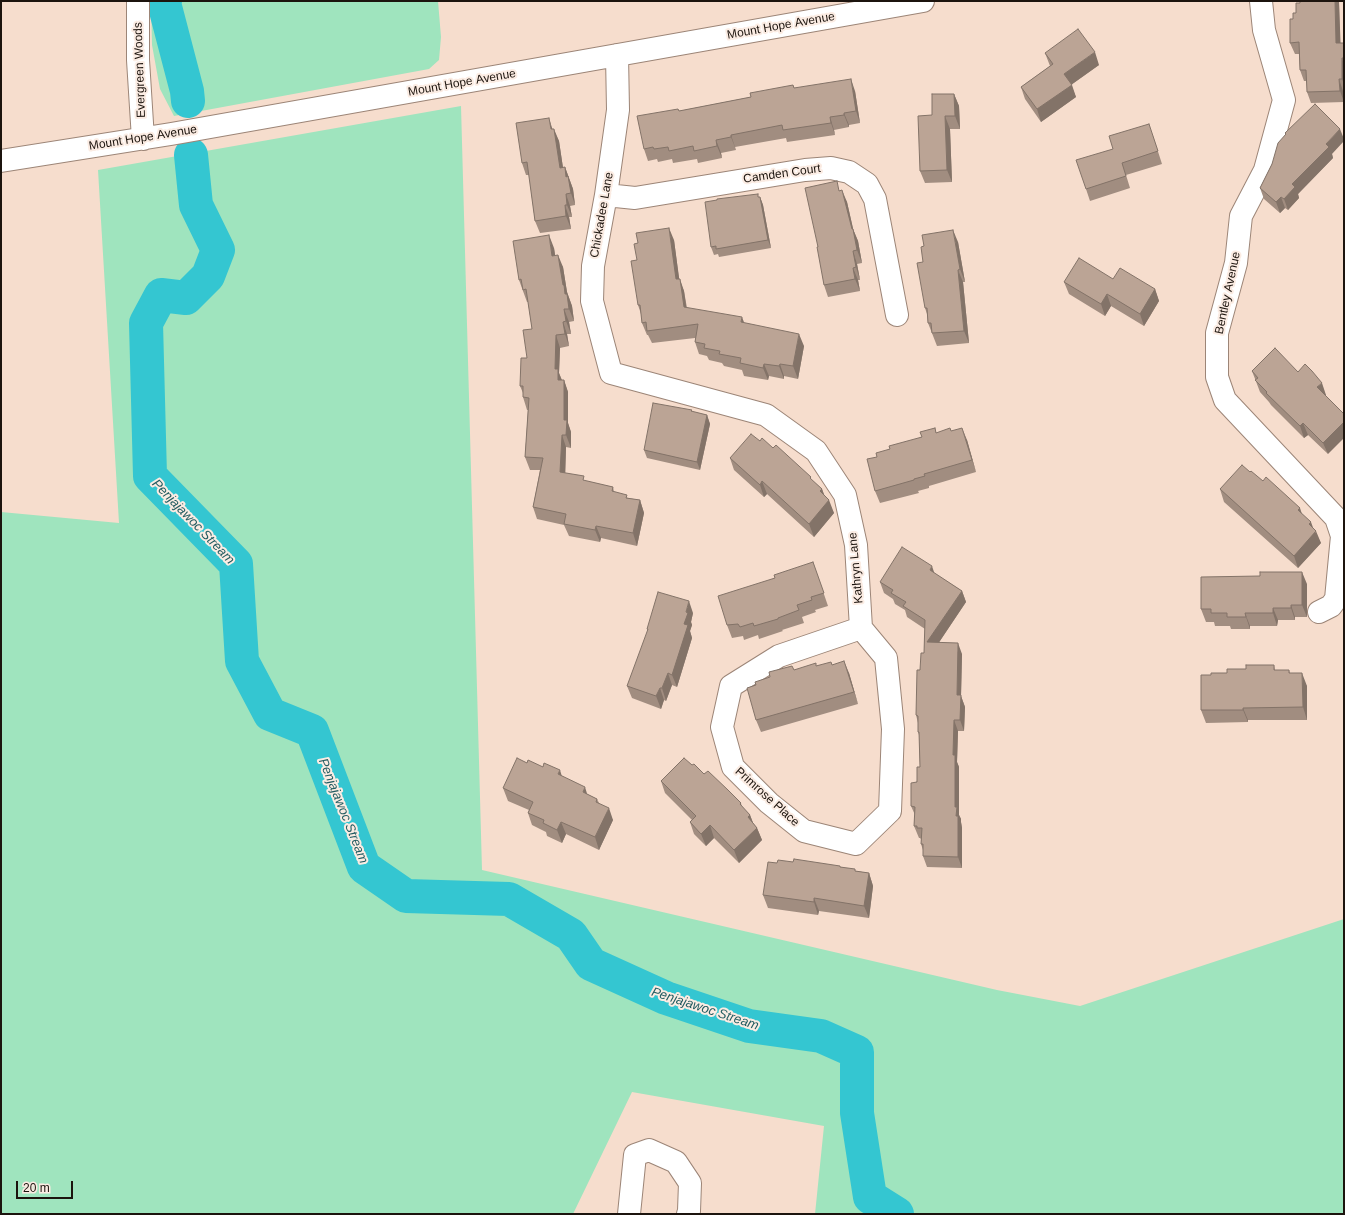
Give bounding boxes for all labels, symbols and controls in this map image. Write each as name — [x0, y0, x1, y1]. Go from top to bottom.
street label: Mount Hope Avenue — [726, 9, 836, 43]
street label: Evergreen Woods — [131, 22, 149, 118]
street label: Mount Hope Avenue — [407, 66, 517, 100]
street label: Mount Hope Avenue — [88, 122, 198, 154]
street label: Camden Court — [742, 161, 822, 187]
street label: Chickadee Lane — [587, 171, 617, 259]
street label: Bentley Avenue — [1212, 250, 1244, 336]
water label: Penjajawoc Stream — [148, 476, 238, 568]
street label: Kathryn Lane — [846, 532, 866, 604]
water label: Penjajawoc Stream — [315, 756, 371, 866]
street label: Primrose Place — [732, 764, 802, 830]
water label: Penjajawoc Stream — [649, 984, 761, 1034]
scale bar — [18, 1173, 75, 1199]
text: 20 m — [23, 1181, 50, 1195]

